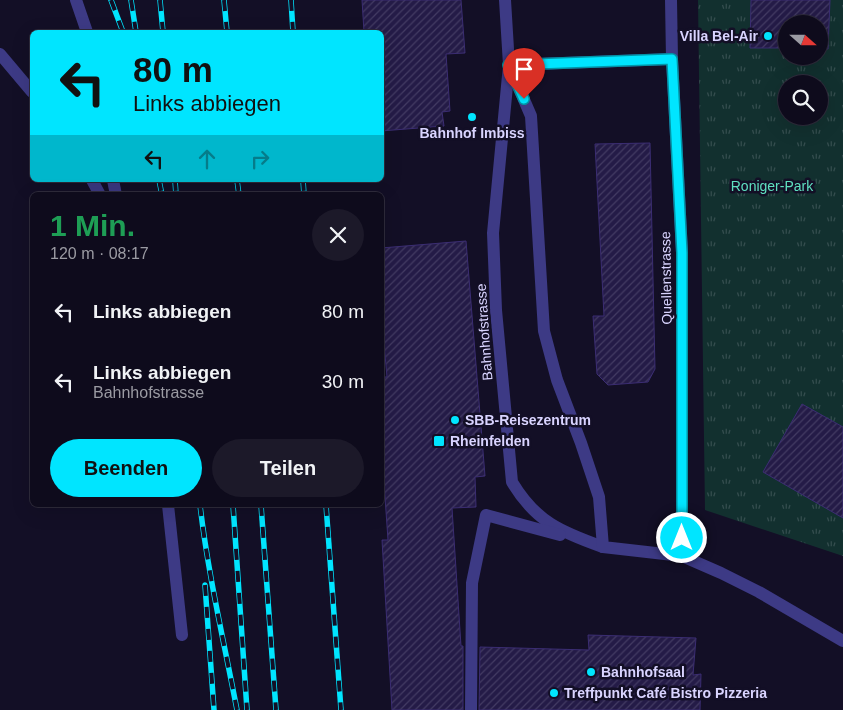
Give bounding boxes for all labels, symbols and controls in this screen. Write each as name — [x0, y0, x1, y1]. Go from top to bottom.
north arrow — [778, 15, 828, 65]
map controls — [778, 15, 828, 125]
place label: Villa Bel-Air — [680, 28, 759, 44]
marker: Villa Bel-Air — [762, 30, 774, 42]
pin — [503, 48, 545, 99]
icon: left — [50, 50, 115, 115]
text: 80 m — [133, 50, 213, 89]
icon: arrive — [510, 55, 538, 83]
button: search — [778, 75, 828, 125]
text: Links abbiegen — [133, 91, 281, 116]
marker: Bahnhof Imbiss — [466, 111, 478, 123]
place label: Bahnhof Imbiss — [419, 125, 525, 141]
icon: left — [140, 145, 168, 173]
icon: ahead — [193, 145, 221, 173]
icon: right — [246, 145, 274, 173]
park label: Roniger-Park — [731, 178, 814, 194]
text: 1 Min. — [50, 209, 135, 242]
button: close — [312, 209, 364, 261]
street label: Quellenstrasse — [657, 231, 675, 325]
text: 120 m · 08:17 — [50, 245, 149, 262]
street label: Bahnhofstrasse — [473, 283, 495, 381]
icon: left — [50, 298, 78, 326]
text: Links abbiegen — [93, 301, 231, 322]
text: 80 m — [322, 301, 364, 322]
text: Links abbiegen — [93, 362, 231, 383]
icon: left — [50, 368, 78, 396]
text: 30 m — [322, 371, 364, 392]
text: Bahnhofstrasse — [93, 384, 204, 401]
place label: SBB-Reisezentrum — [465, 412, 591, 428]
marker: SBB-Reisezentrum — [449, 414, 461, 426]
place label: Rheinfelden — [450, 433, 530, 449]
marker: Rheinfelden — [432, 434, 446, 448]
button: Beenden — [50, 439, 202, 497]
button: Teilen — [212, 439, 364, 497]
position arrow — [655, 511, 707, 563]
place label: Bahnhofsaal — [601, 664, 685, 680]
marker: Bahnhofsaal — [585, 666, 597, 678]
place label: Treffpunkt Café Bistro Pizzeria — [564, 685, 767, 701]
marker: Treffpunkt Café Bistro Pizzeria — [548, 687, 560, 699]

